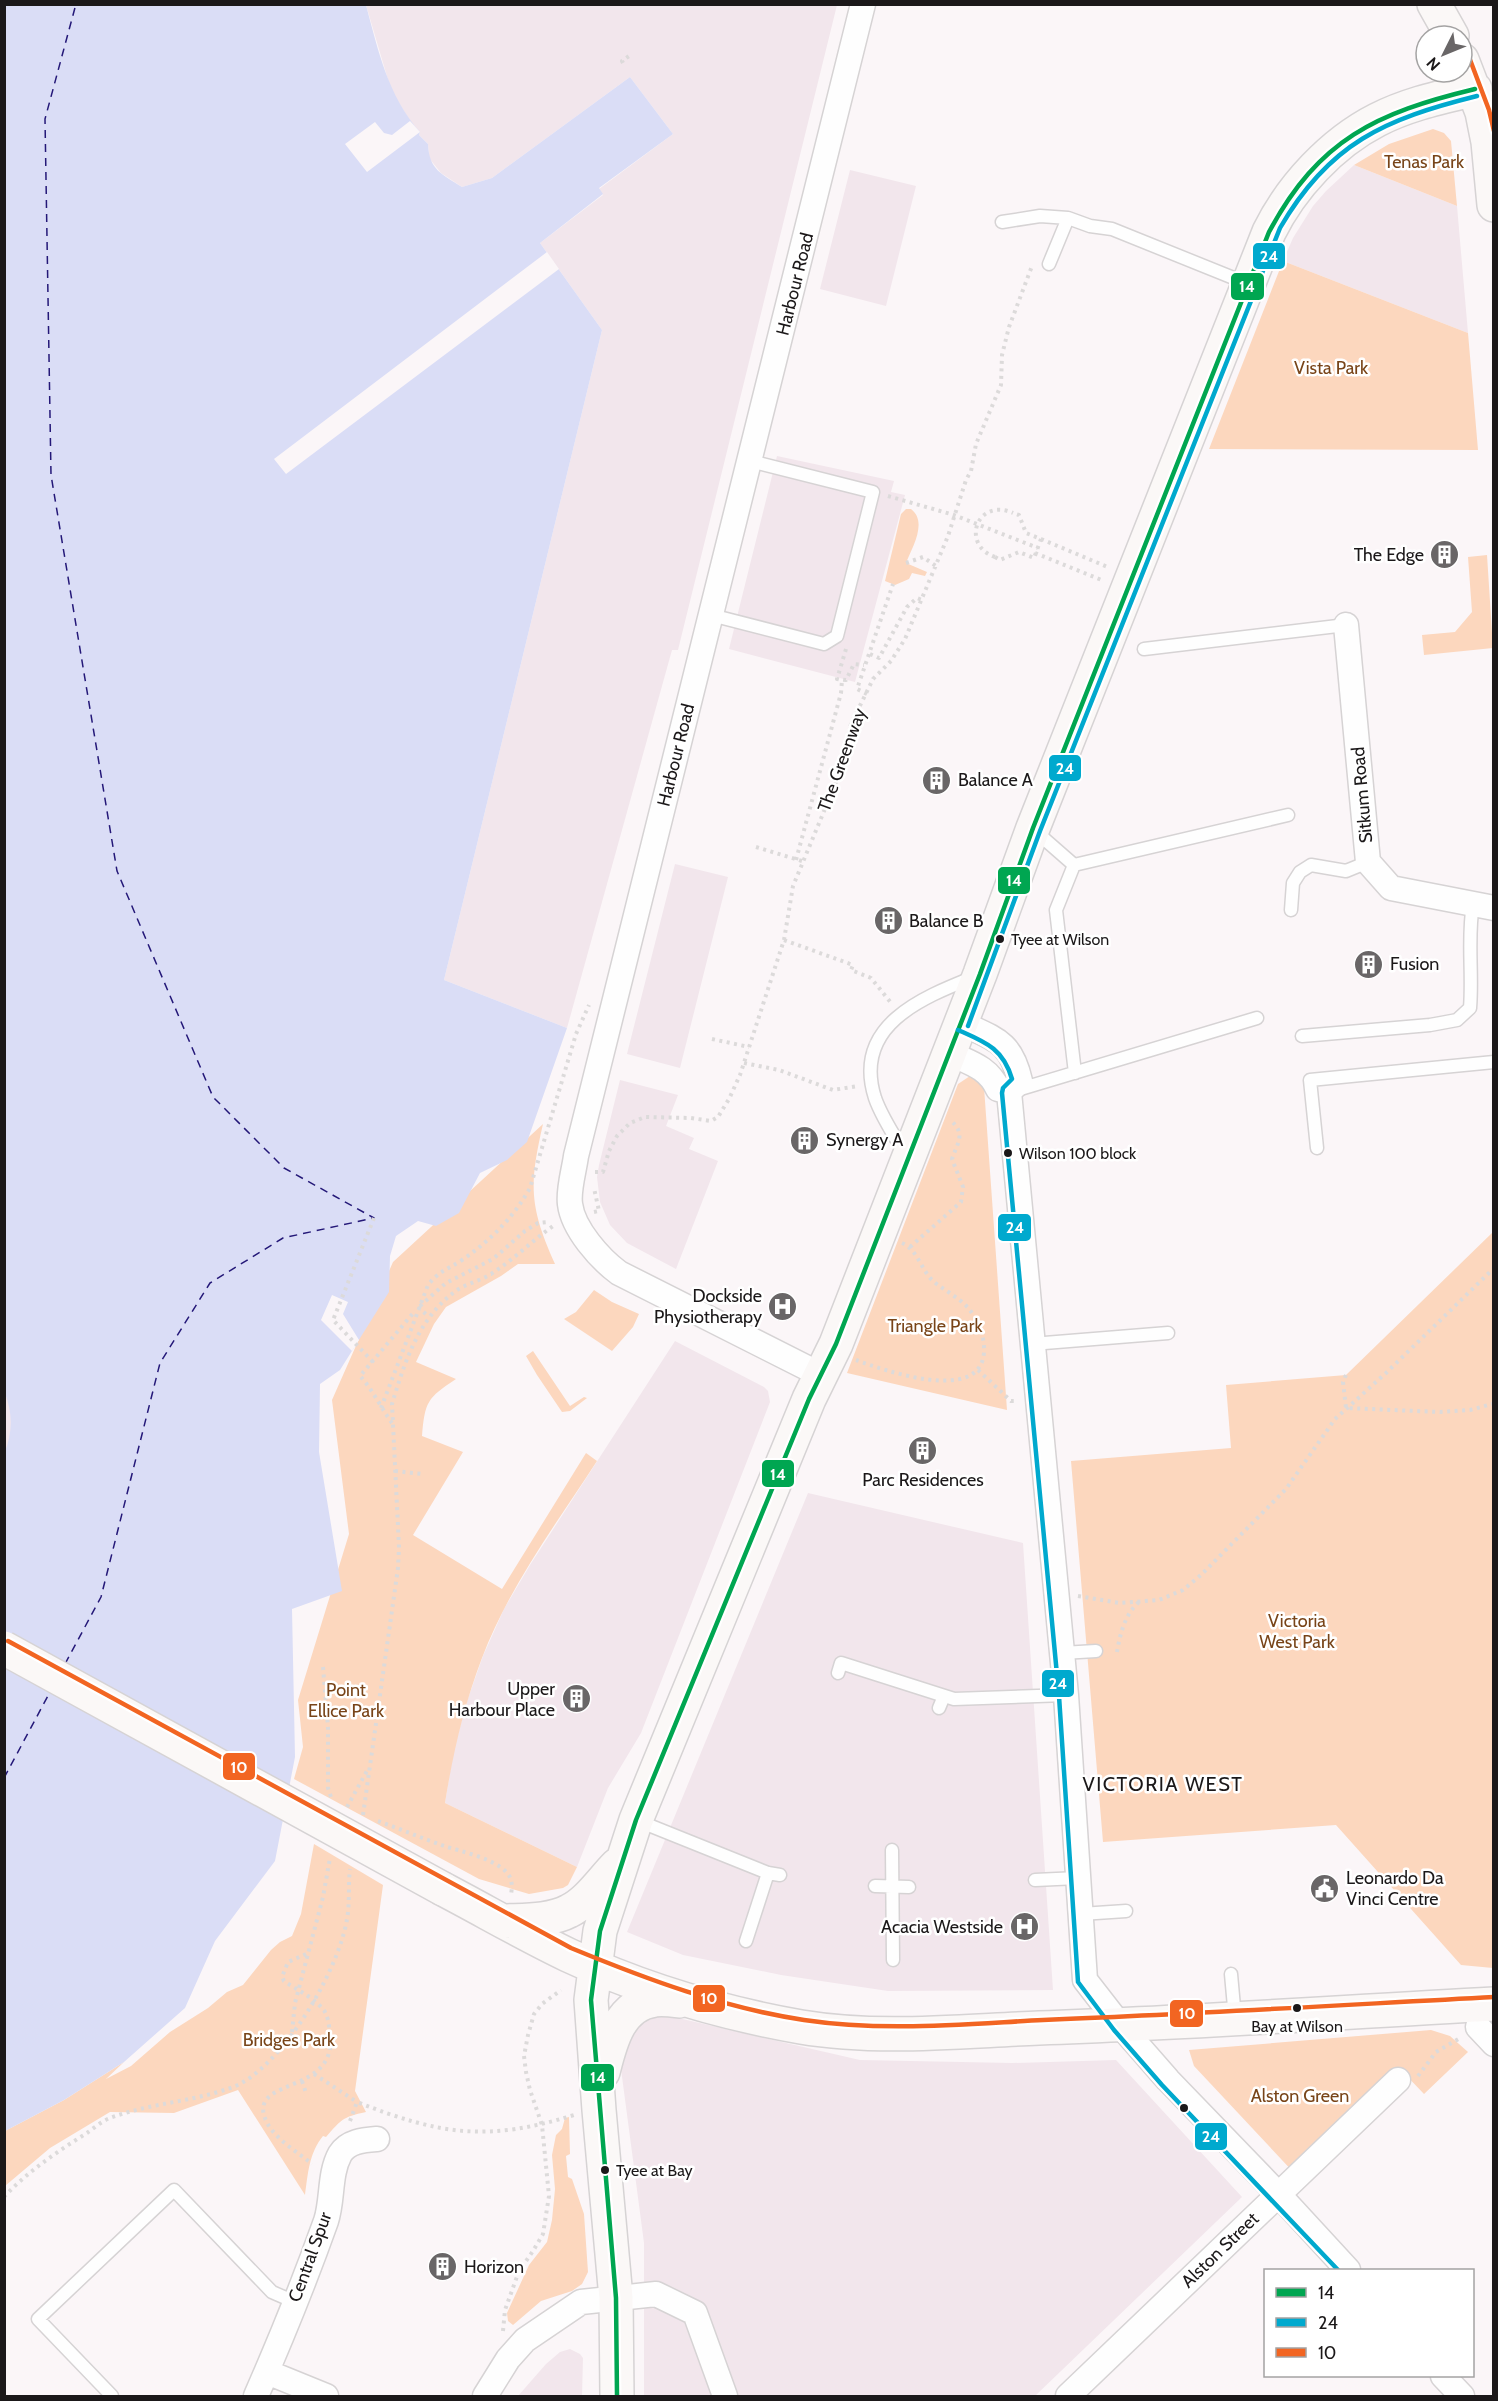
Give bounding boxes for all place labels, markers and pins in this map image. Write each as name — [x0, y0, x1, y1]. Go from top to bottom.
building icon: The Edge — [1429, 539, 1461, 571]
place label: The Edge — [1354, 544, 1424, 566]
building icon: Balance A — [921, 764, 953, 796]
place label: Balance A — [958, 769, 1033, 791]
building icon: Balance B — [872, 905, 904, 937]
place label: Balance B — [909, 910, 984, 932]
place label: Tyee at Wilson — [1011, 930, 1109, 949]
marker: Tyee at Wilson — [994, 933, 1006, 945]
building icon: Fusion — [1353, 948, 1385, 980]
place label: Fusion — [1390, 953, 1439, 975]
building icon: Synergy A — [789, 1124, 821, 1156]
place label: Synergy A — [826, 1129, 903, 1151]
place label: Wilson 100 block — [1019, 1144, 1137, 1163]
marker: Wilson 100 block — [1002, 1147, 1014, 1159]
place label: Dockside Physiotherapy — [654, 1285, 762, 1328]
hospital icon: Dockside Physiotherapy — [767, 1290, 799, 1322]
building icon: Parc Residences — [907, 1435, 939, 1467]
place label: Parc Residences — [862, 1469, 984, 1491]
place label: Upper Harbour Place — [449, 1678, 555, 1721]
building icon: Upper Harbour Place — [560, 1683, 592, 1715]
place label: Leonardo Da Vinci Centre — [1346, 1867, 1444, 1910]
public building icon: Leonardo Da Vinci Centre — [1309, 1872, 1341, 1904]
hospital icon: Acacia Westside — [1008, 1911, 1040, 1943]
place label: Acacia Westside — [881, 1916, 1003, 1938]
marker: Bay at Wilson — [1291, 2002, 1303, 2014]
place label: Bay at Wilson — [1251, 2017, 1343, 2036]
unlabelled marker — [1178, 2102, 1190, 2114]
place label: Tyee at Bay — [616, 2161, 693, 2180]
marker: Tyee at Bay — [599, 2164, 611, 2176]
building icon: Horizon — [427, 2251, 459, 2283]
place label: Horizon — [464, 2256, 524, 2278]

